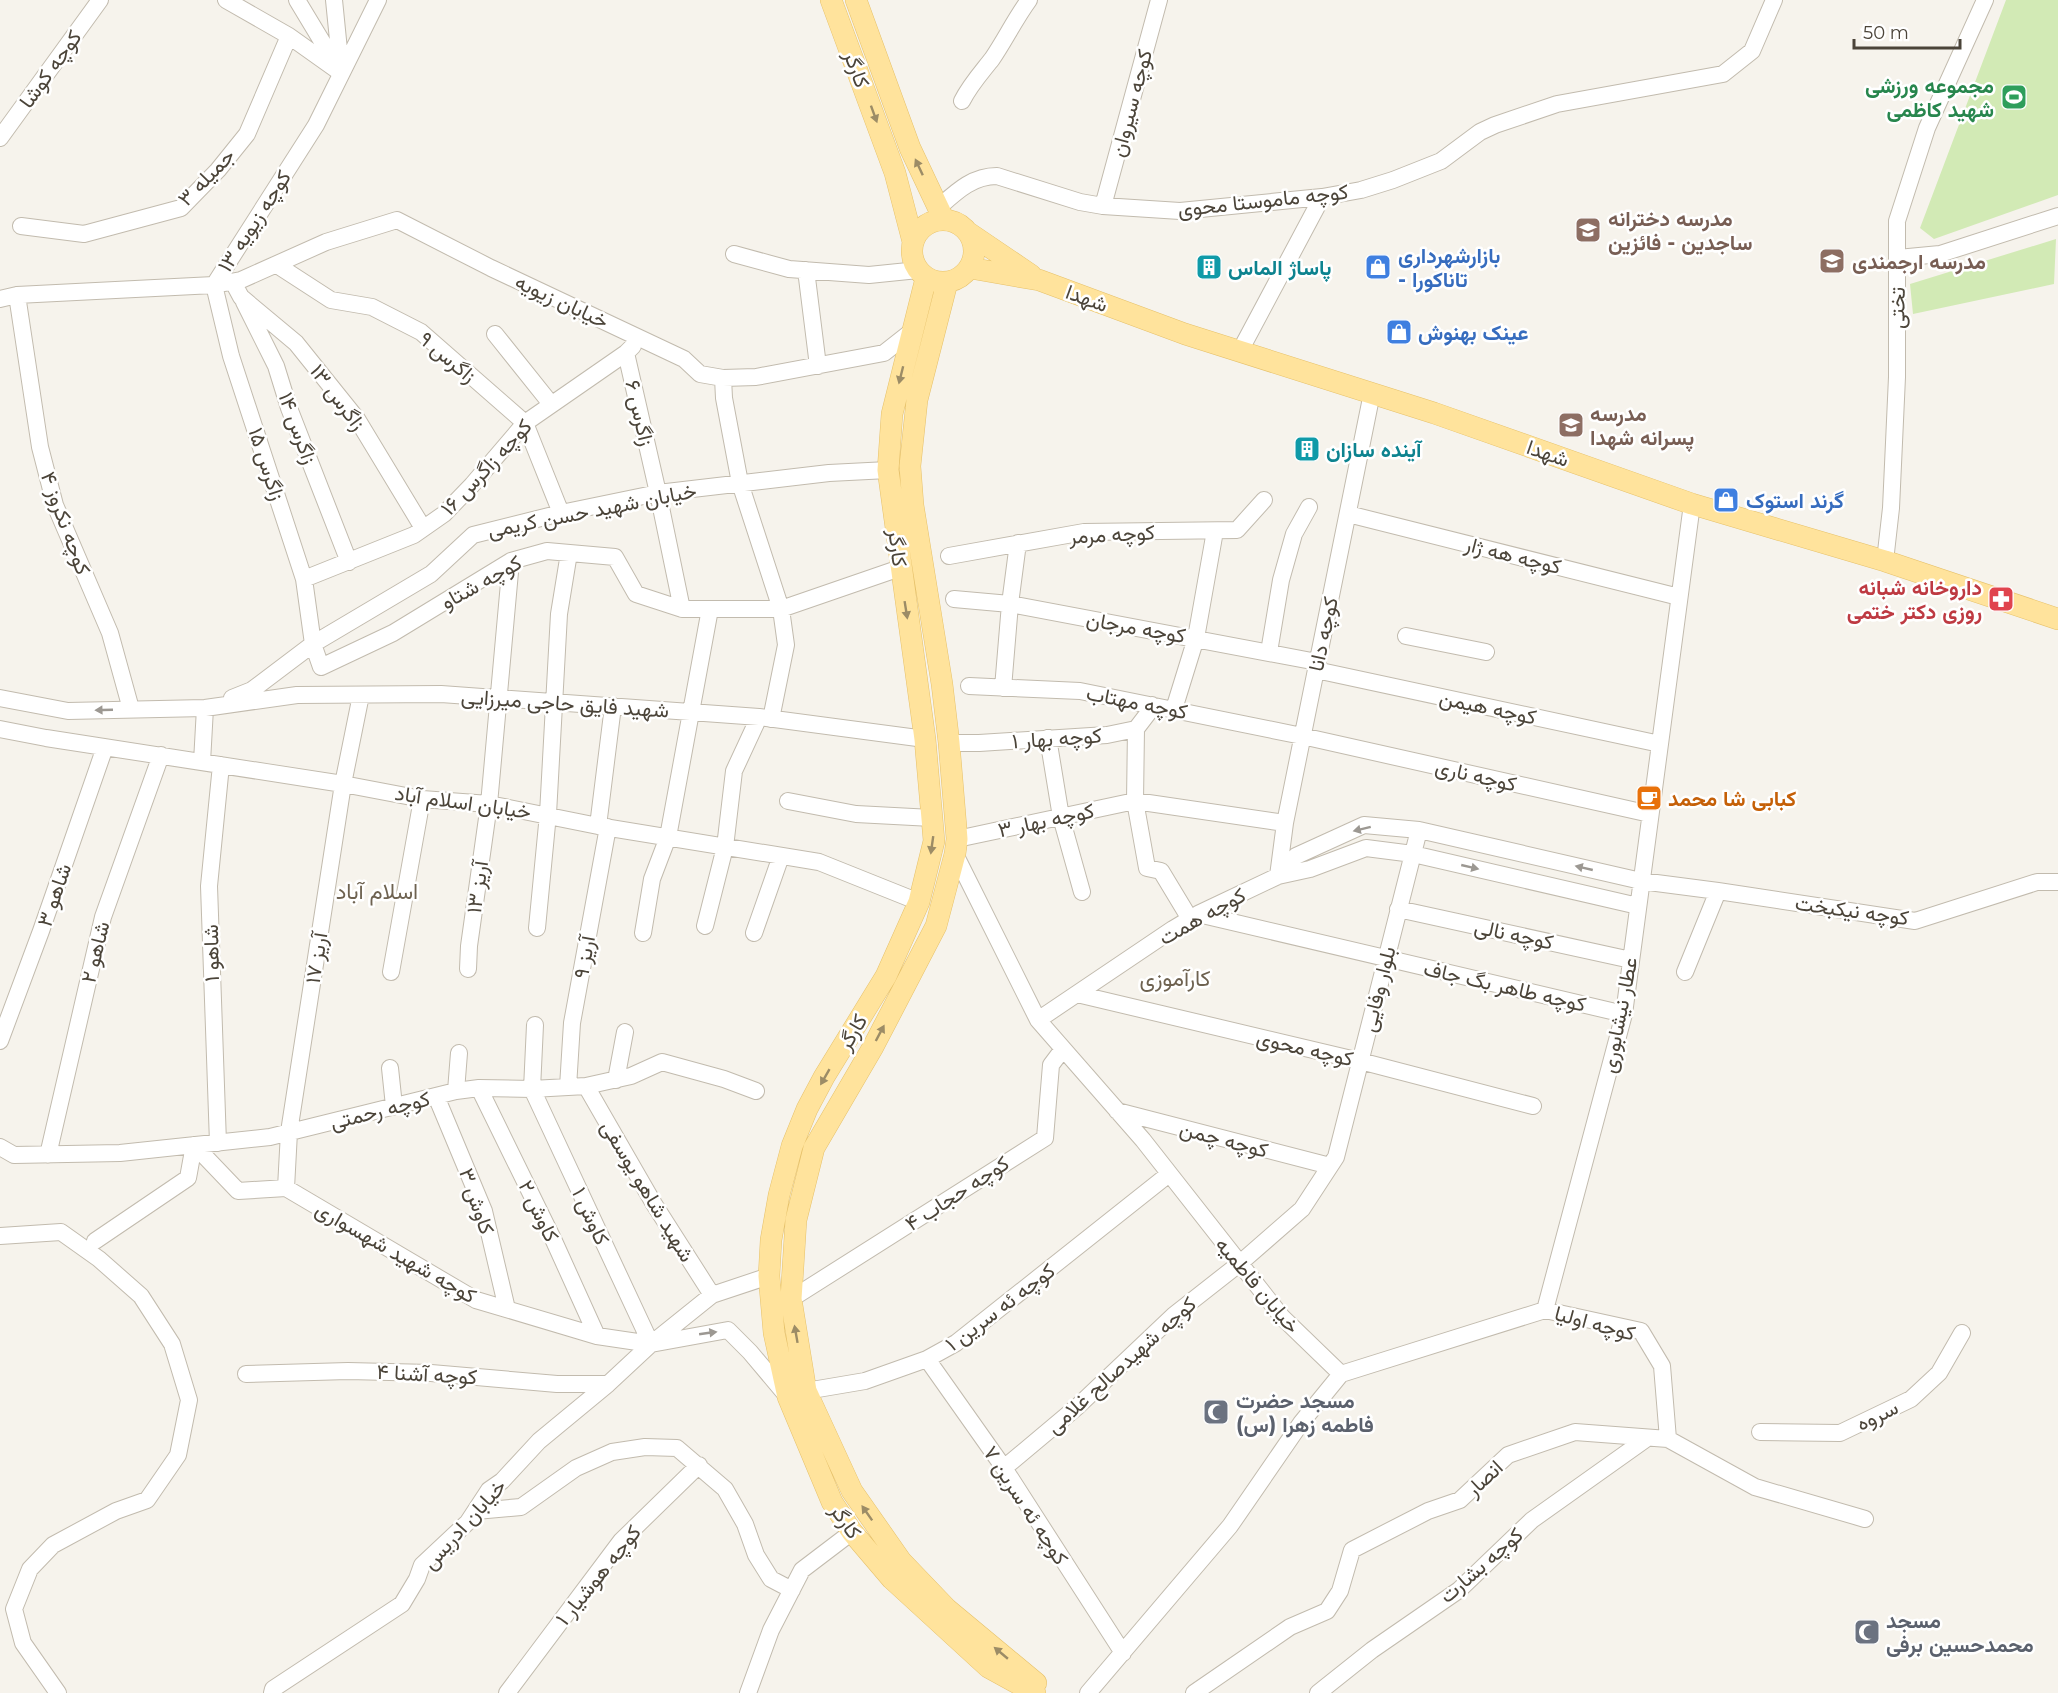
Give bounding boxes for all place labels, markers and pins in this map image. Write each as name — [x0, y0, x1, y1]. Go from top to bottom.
place label: مجموعه ورزشی شهید کاظمی — [1865, 73, 1994, 123]
sports icon: مجموعه ورزشی شهید کاظمی — [1999, 82, 2029, 112]
place label: مدرسه دخترانه ساجدین - فائزین — [1608, 206, 1752, 256]
school or university icon: مدرسه دخترانه ساجدین - فائزین — [1573, 215, 1603, 245]
place label: بازارشهرداری - تاناکورا — [1398, 243, 1500, 293]
school or university icon: مدرسه ارجمندی — [1817, 246, 1847, 276]
place label: مدرسه ارجمندی — [1852, 249, 1986, 275]
building icon: پاساژ الماس — [1194, 252, 1224, 282]
shop icon: بازارشهرداری - تاناکورا — [1363, 252, 1393, 282]
place label: پاساژ الماس — [1228, 255, 1331, 282]
shop icon: عینک بهنوش — [1384, 317, 1414, 347]
place label: عینک بهنوش — [1418, 320, 1528, 346]
place label: مدرسه پسرانه شهدا — [1590, 401, 1694, 452]
school or university icon: مدرسه پسرانه شهدا — [1556, 410, 1586, 440]
building icon: آینده سازان — [1292, 434, 1322, 464]
place label: آینده سازان — [1326, 437, 1423, 463]
shop icon: گرند استوک — [1711, 485, 1741, 515]
place label: گرند استوک — [1746, 488, 1844, 514]
place label: داروخانه شبانه روزی دکتر ختمی — [1847, 575, 1982, 625]
pharmacy icon: داروخانه شبانه روزی دکتر ختمی — [1986, 584, 2016, 614]
cafe icon: کبابی شا محمد — [1634, 783, 1664, 813]
place label: کبابی شا محمد — [1668, 786, 1796, 811]
place label: مسجد حضرت فاطمه زهرا (س) — [1236, 1388, 1374, 1438]
mosque icon: مسجد حضرت فاطمه زهرا (س) — [1201, 1397, 1231, 1427]
place label: مسجد محمدحسین برفی — [1886, 1608, 2034, 1658]
mosque icon: مسجد محمدحسین برفی — [1852, 1617, 1882, 1647]

